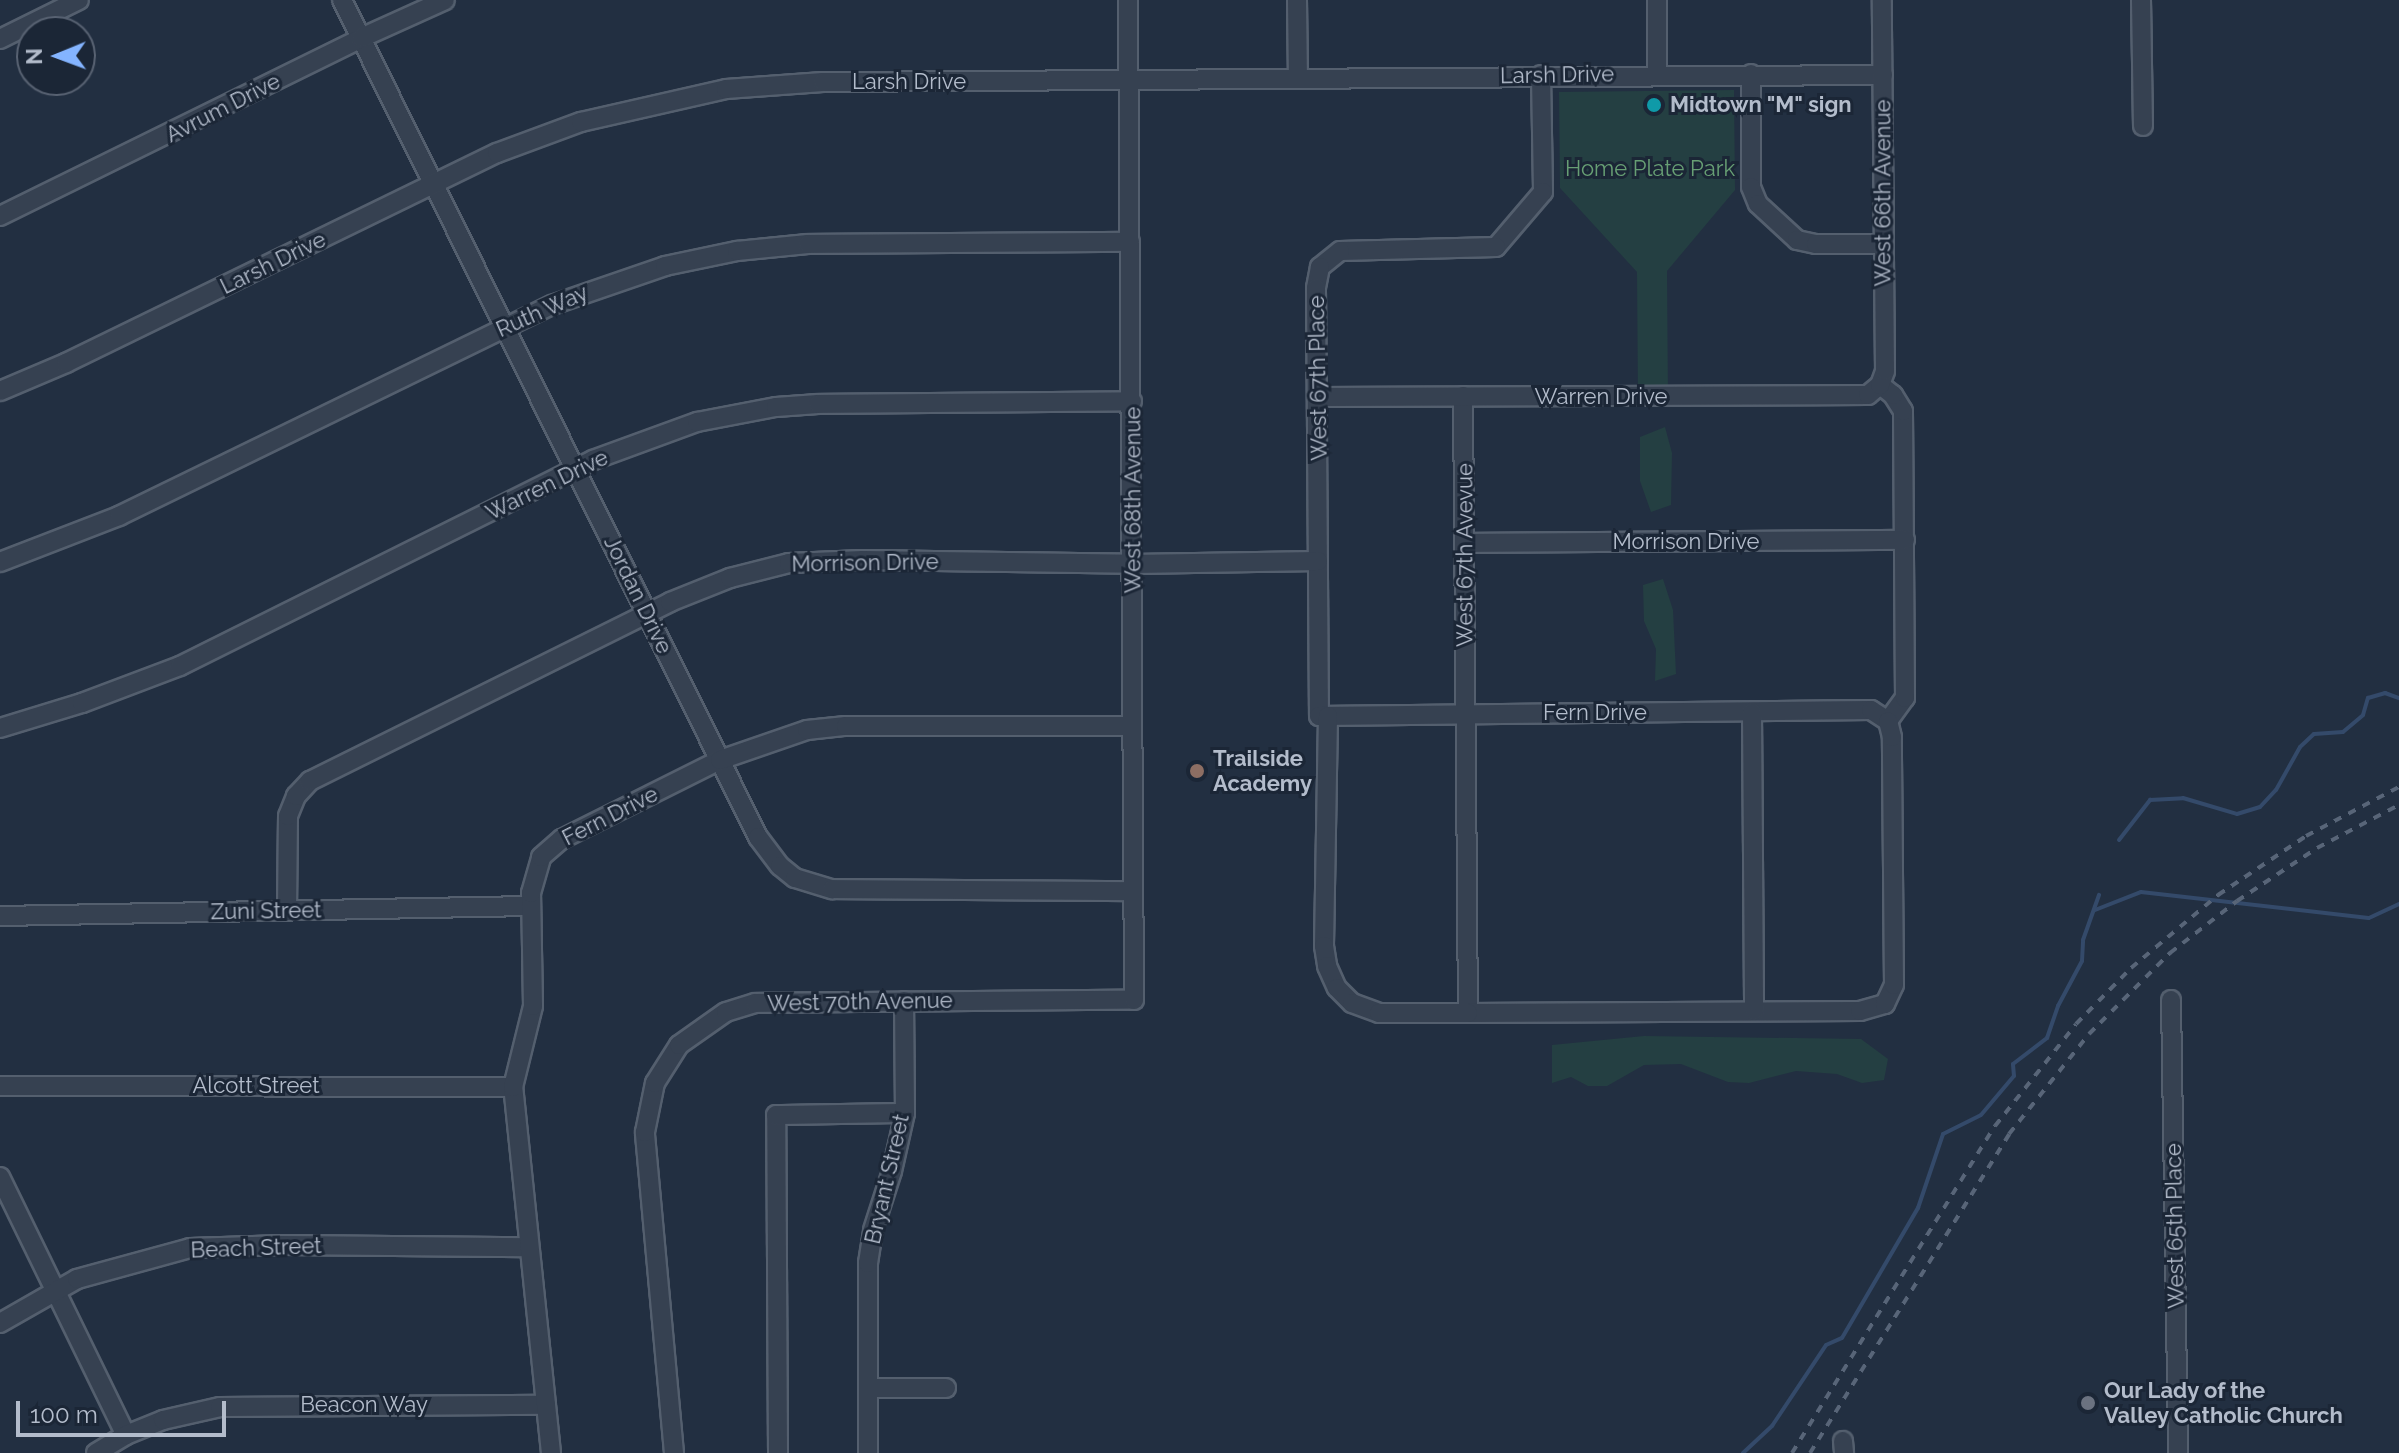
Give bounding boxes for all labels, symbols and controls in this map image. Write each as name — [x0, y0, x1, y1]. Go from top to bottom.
north arrow — [16, 16, 96, 96]
text: N — [21, 48, 47, 65]
street label: Larsh Drive — [1500, 61, 1614, 89]
street label: Avrum Drive — [161, 68, 285, 148]
street label: Larsh Drive — [852, 69, 966, 95]
place label: Midtown "M" sign — [1670, 92, 1852, 118]
marker: Midtown "M" sign — [1645, 96, 1663, 114]
street label: West 66th Avenue — [1870, 99, 1896, 287]
park label: Home Plate Park — [1565, 156, 1735, 182]
street label: Larsh Drive — [216, 226, 330, 300]
street label: Ruth Way — [492, 279, 592, 343]
street label: West 67th Place — [1303, 295, 1333, 461]
street label: Warren Drive — [1535, 384, 1667, 410]
street label: West 68th Avenue — [1120, 406, 1146, 594]
street label: Warren Drive — [482, 444, 612, 526]
street label: West 67th Avevue — [1452, 463, 1478, 647]
street label: Morrison Drive — [1612, 529, 1760, 555]
street label: Jordan Drive — [598, 532, 678, 658]
street label: Morrison Drive — [791, 549, 939, 577]
street label: Fern Drive — [1543, 700, 1647, 726]
place label: Trailside Academy — [1213, 745, 1312, 796]
marker: Trailside Academy — [1188, 762, 1206, 780]
street label: Fern Drive — [558, 781, 662, 851]
street label: Zuni Street — [210, 897, 322, 925]
street label: West 70th Avenue — [767, 987, 953, 1017]
street label: Alcott Street — [192, 1073, 320, 1099]
street label: Bryant Street — [859, 1111, 915, 1247]
street label: West 65th Place — [2160, 1143, 2190, 1309]
street label: Beach Street — [190, 1233, 322, 1263]
place label: Our Lady of the Valley Catholic Church — [2104, 1377, 2343, 1428]
scale bar — [20, 1385, 230, 1435]
street label: Beacon Way — [300, 1392, 428, 1418]
marker: Our Lady of the Valley Catholic Church — [2079, 1394, 2097, 1412]
text: 100 m — [30, 1400, 98, 1429]

